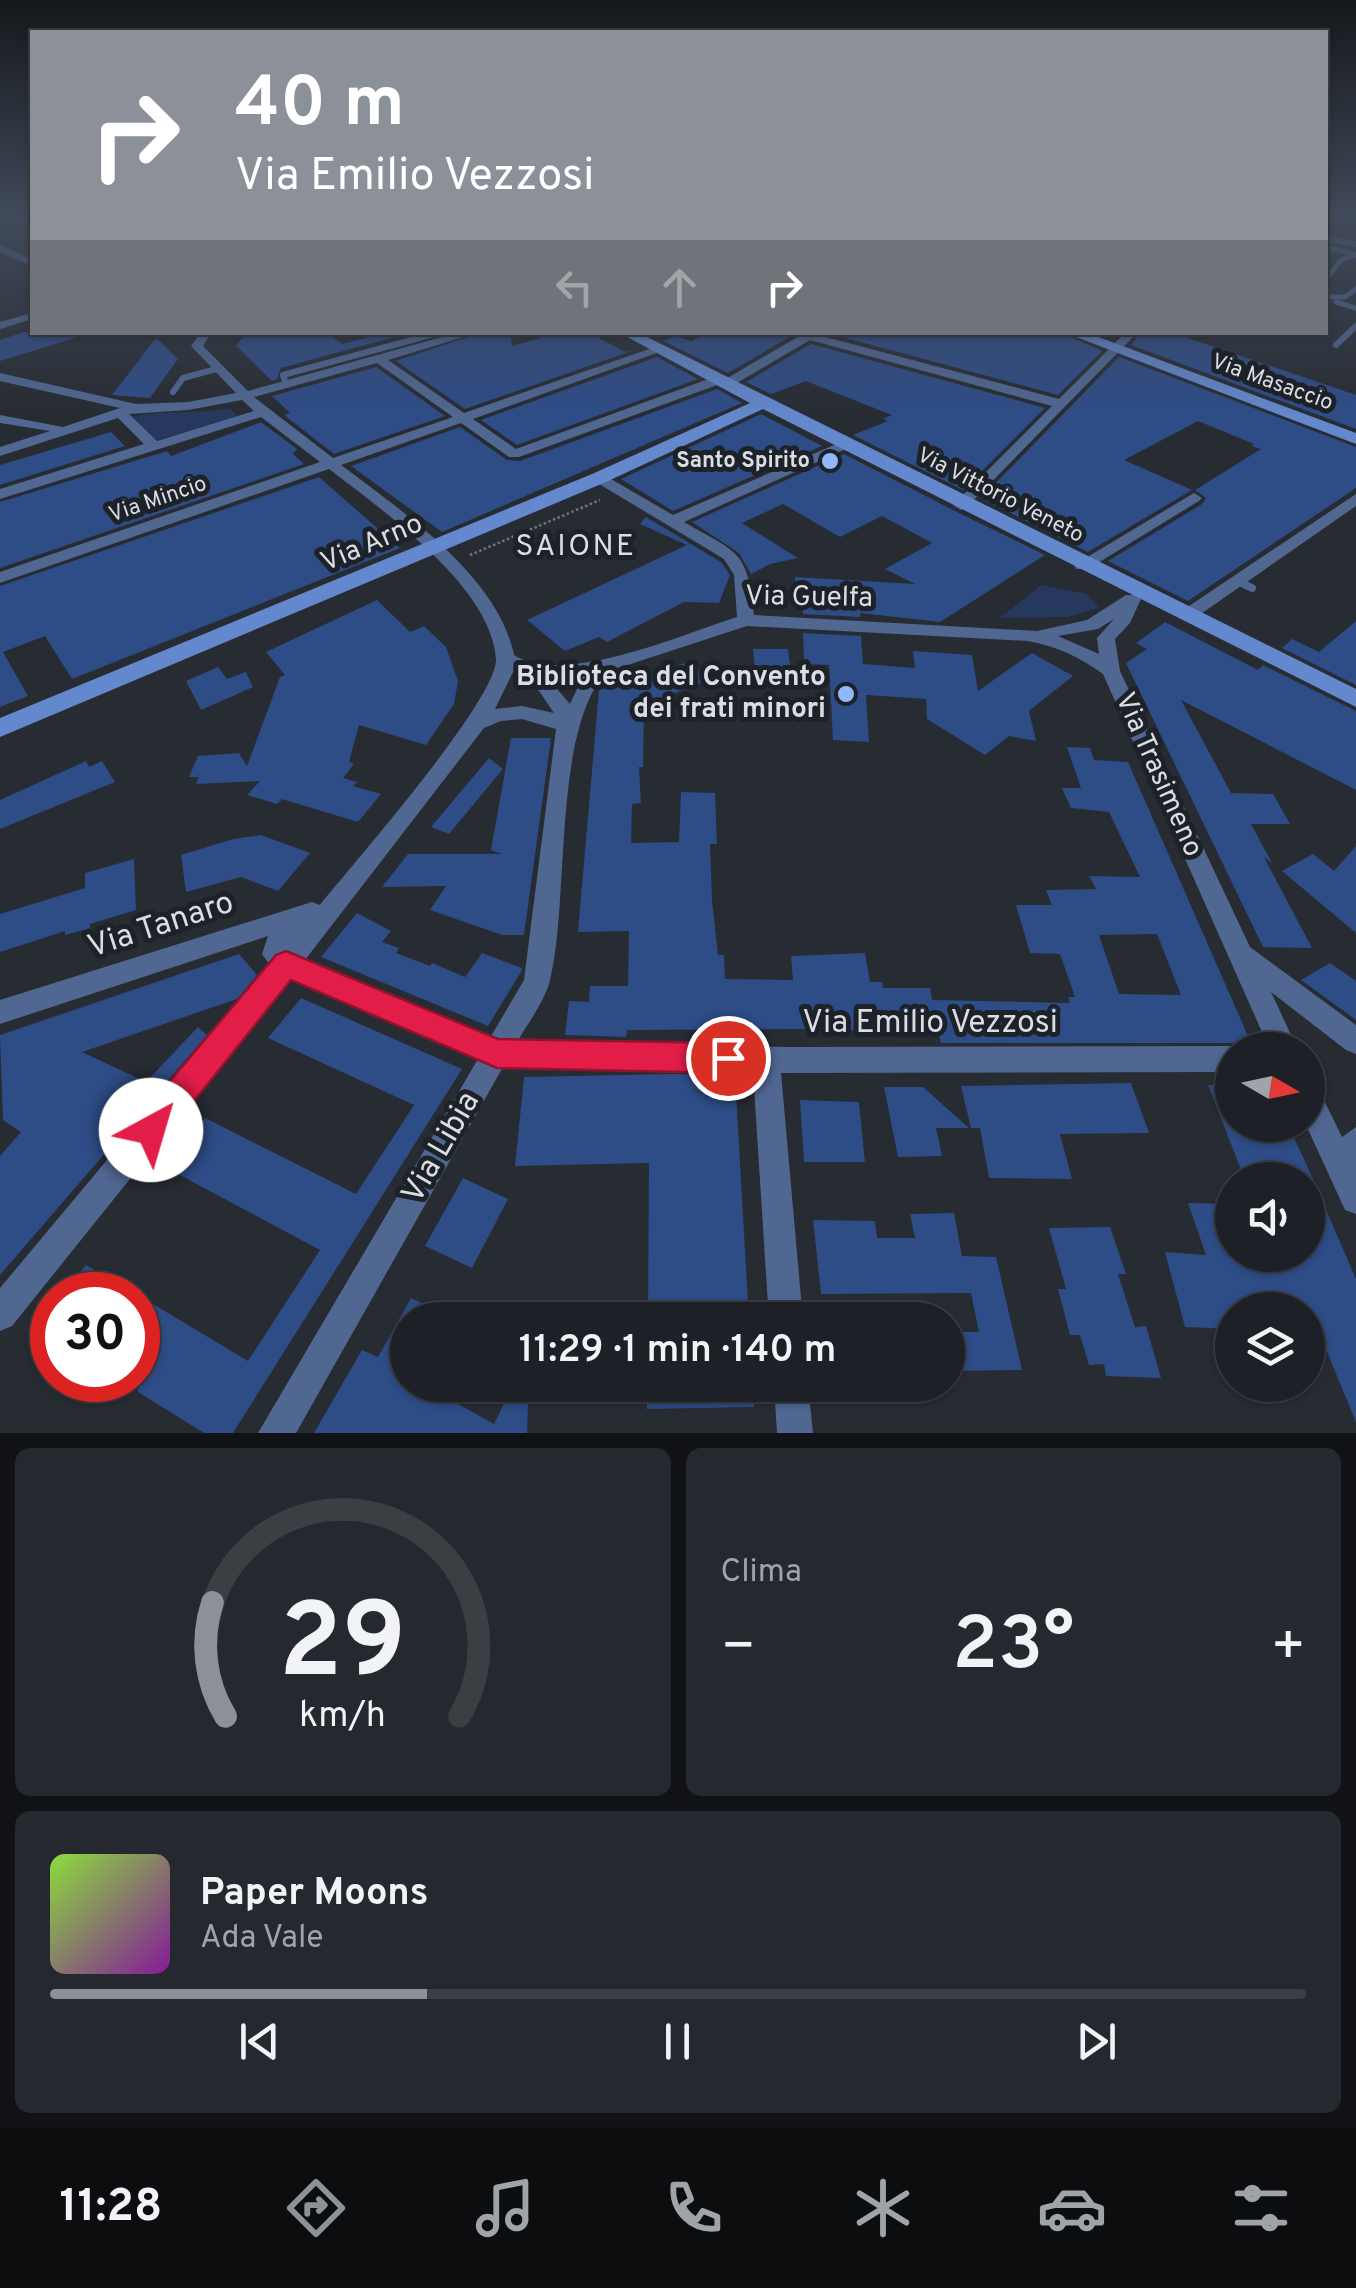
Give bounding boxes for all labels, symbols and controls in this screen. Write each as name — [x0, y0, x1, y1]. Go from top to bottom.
text: 40 m — [235, 62, 405, 151]
icon: right — [70, 70, 200, 200]
text: Via Emilio Vezzosi — [235, 149, 594, 206]
icon: left — [547, 260, 602, 315]
icon: ahead — [652, 260, 707, 315]
icon: right — [757, 260, 812, 315]
street label: Via Masaccio — [1208, 349, 1336, 417]
street label: Via Vittorio Veneto — [912, 442, 1088, 550]
place label: Santo Spirito — [676, 448, 810, 475]
marker: Santo Spirito — [819, 450, 841, 472]
street label: Via Mincio — [106, 471, 210, 529]
street label: Via Arno — [316, 506, 428, 582]
district label: SAIONE — [515, 529, 637, 566]
street label: Via Guelfa — [745, 579, 873, 617]
place label: Biblioteca del Convento dei frati minori — [516, 660, 826, 728]
marker: Biblioteca del Convento dei frati minori — [835, 683, 857, 705]
street label: Via Trasimeno — [1106, 687, 1210, 863]
street label: Via Tanaro — [83, 884, 239, 968]
street label: Via Emilio Vezzosi — [802, 1004, 1058, 1044]
pin — [686, 1016, 771, 1101]
icon: arrive — [701, 1031, 756, 1086]
north arrow — [1215, 1032, 1325, 1142]
map controls — [1215, 1032, 1325, 1402]
position arrow — [99, 1078, 203, 1182]
street label: Via Libia — [394, 1085, 490, 1211]
button: sound — [1215, 1162, 1325, 1272]
speed limit sign: 30 — [30, 1272, 160, 1402]
button: layers — [1215, 1292, 1325, 1402]
text: 11:29 · 1 min · 140 m — [519, 1327, 836, 1376]
text: Clima — [721, 1553, 802, 1593]
text: 29 — [279, 1582, 407, 1714]
text: 23° — [952, 1601, 1074, 1696]
text: − — [721, 1614, 756, 1684]
text: + — [1271, 1614, 1306, 1684]
text: km/h — [299, 1694, 386, 1740]
text: Paper Moons — [200, 1870, 429, 1919]
text: Ada Vale — [200, 1919, 324, 1959]
icon: previous — [232, 2014, 287, 2069]
icon: pause — [650, 2014, 705, 2069]
icon: next — [1069, 2014, 1124, 2069]
icon: directions — [281, 2173, 351, 2243]
icon: music — [470, 2173, 540, 2243]
icon: phone — [659, 2173, 729, 2243]
icon: climate — [848, 2173, 918, 2243]
icon: car — [1037, 2173, 1107, 2243]
icon: filters — [1226, 2173, 1296, 2243]
text: 11:28 — [60, 2180, 162, 2237]

